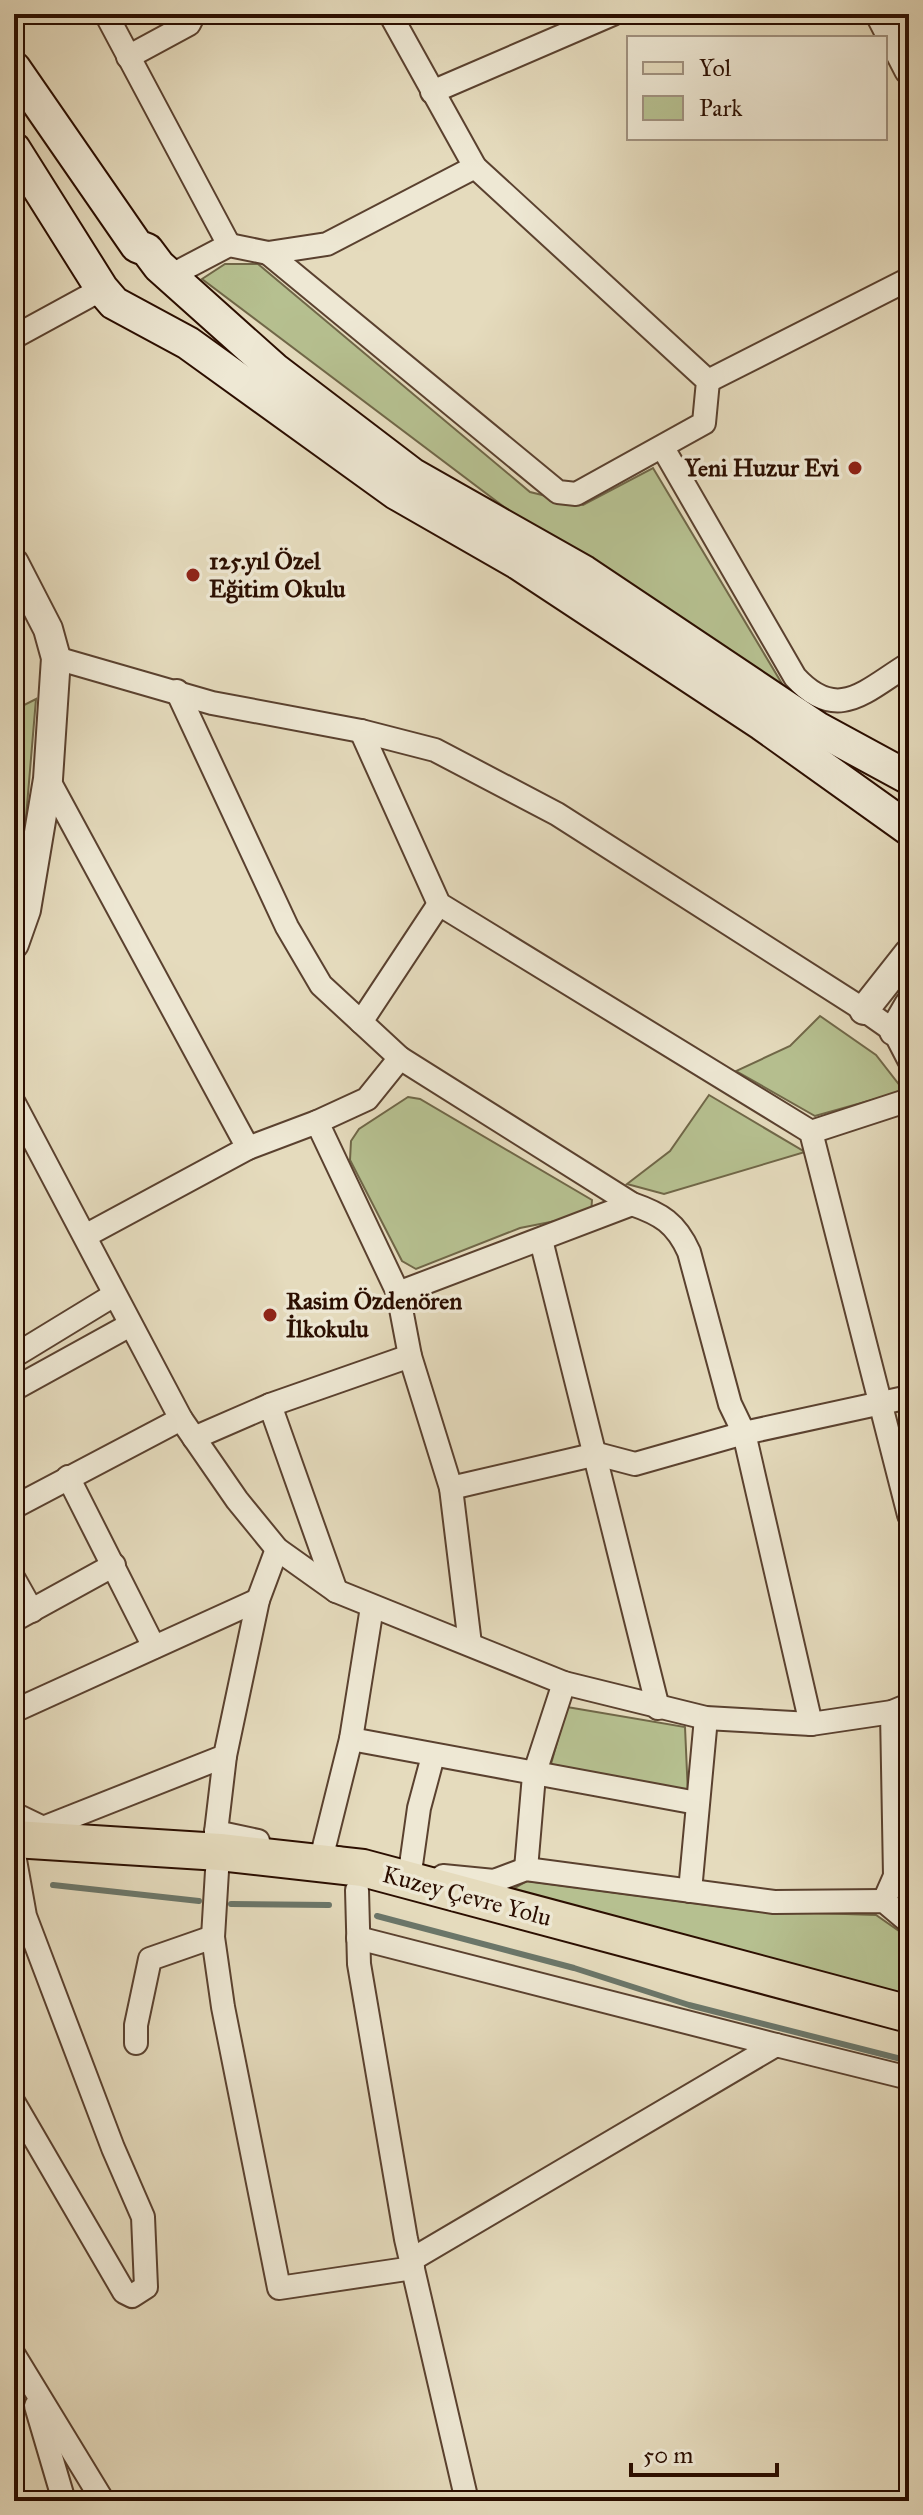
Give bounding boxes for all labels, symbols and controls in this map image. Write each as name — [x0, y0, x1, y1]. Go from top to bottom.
legend — [627, 36, 887, 140]
text: Yol — [699, 53, 732, 83]
text: Park — [699, 93, 743, 123]
place label: Yeni Huzur Evi — [683, 453, 839, 483]
marker: Yeni Huzur Evi — [846, 459, 864, 477]
place label: 125.yıl Özel Eğitim Okulu — [209, 546, 346, 604]
marker: 125.yıl Özel Eğitim Okulu — [184, 566, 202, 584]
place label: Rasim Özdenören İlkokulu — [286, 1286, 462, 1344]
marker: Rasim Özdenören İlkokulu — [261, 1306, 279, 1324]
street label: Kuzey Çevre Yolu — [379, 1859, 555, 1933]
scale bar — [631, 2427, 777, 2477]
text: 50 m — [643, 2440, 693, 2470]

